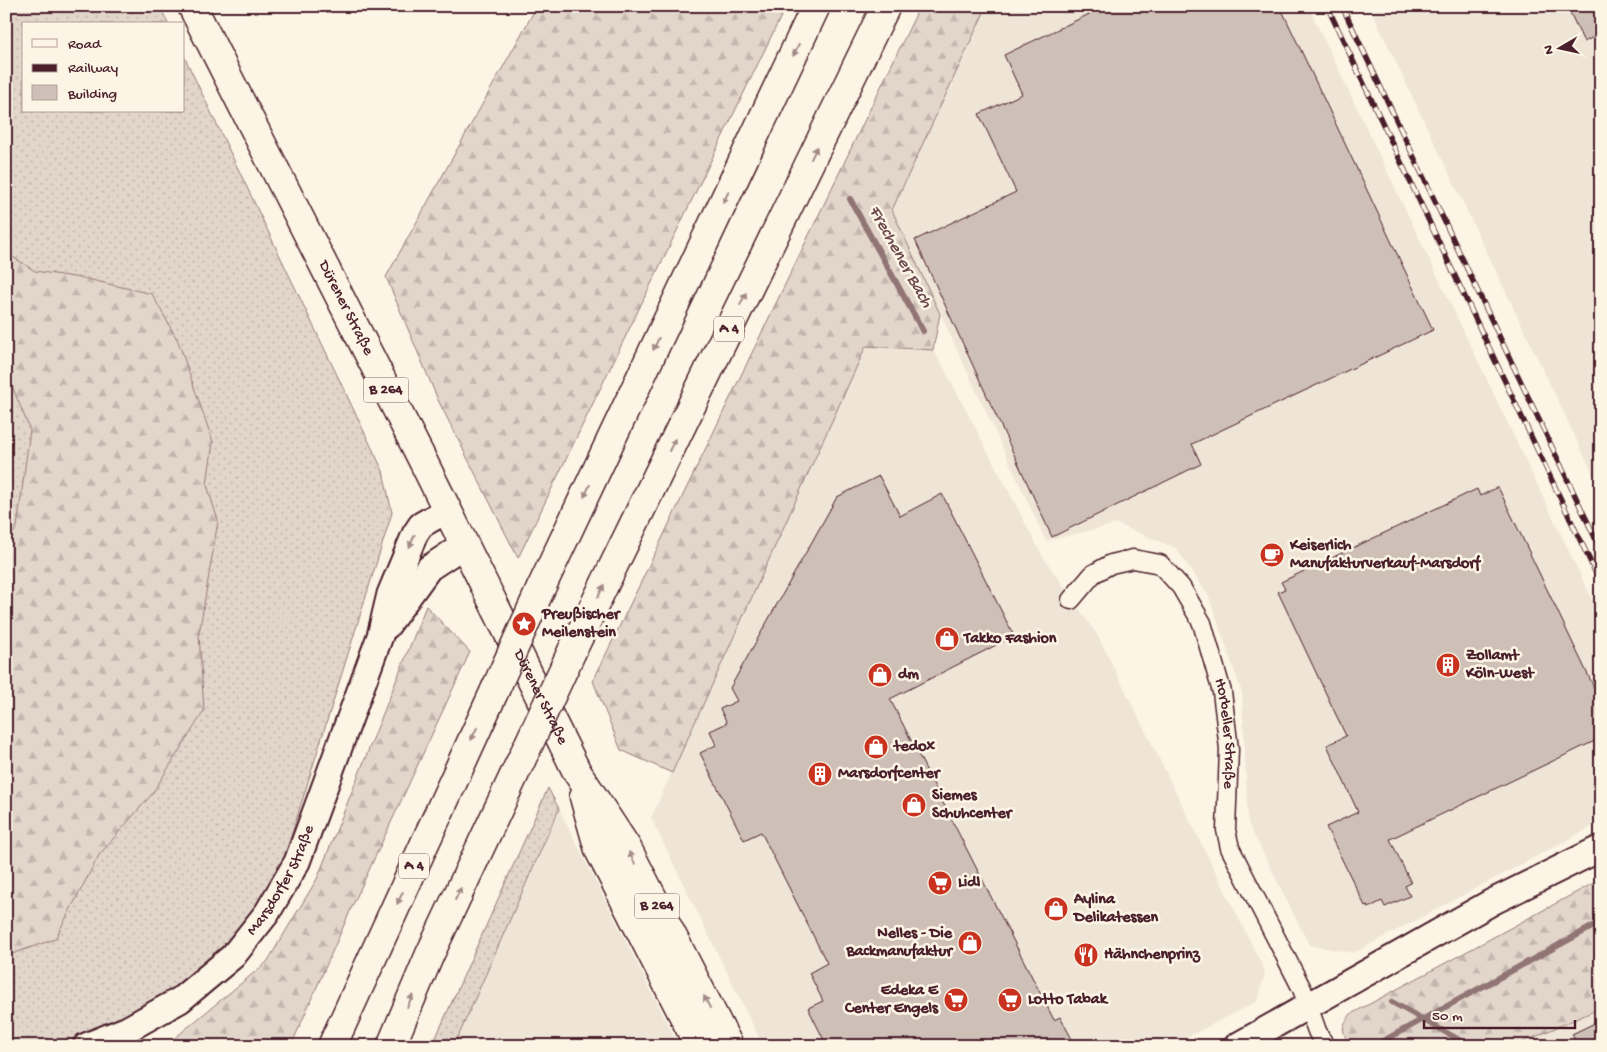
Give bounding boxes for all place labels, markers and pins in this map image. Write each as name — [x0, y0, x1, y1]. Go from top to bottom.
place label: Keiserlich Manufakturverkauf-Marsdorf — [1289, 537, 1482, 574]
cafe icon: Keiserlich Manufakturverkauf-Marsdorf — [1259, 542, 1285, 568]
place label: Preußischer Meilenstein — [541, 606, 622, 643]
place icon: Preußischer Meilenstein — [511, 611, 537, 637]
shop icon: Takko Fashion — [934, 626, 960, 652]
place label: Takko Fashion — [962, 630, 1057, 649]
place label: Zollamt Köln-West — [1465, 647, 1535, 684]
building icon: Zollamt Köln-West — [1435, 652, 1461, 678]
shop icon: dm — [867, 662, 893, 688]
place label: dm — [898, 666, 919, 685]
shop icon: tedox — [863, 734, 889, 760]
place label: tedox — [892, 738, 935, 757]
building icon: Marsdorfcenter — [807, 761, 833, 787]
place label: Marsdorfcenter — [838, 764, 942, 784]
place label: Siemes Schuhcenter — [932, 787, 1014, 824]
shop icon: Siemes Schuhcenter — [901, 792, 927, 818]
supermarket icon: Lidl — [927, 870, 953, 896]
place label: Lidl — [958, 874, 981, 893]
place label: Aylina Delikatessen — [1072, 891, 1159, 928]
shop icon: Aylina Delikatessen — [1043, 896, 1069, 922]
place label: Nelles - Die Backmanufaktur — [845, 925, 954, 962]
shop icon: Nelles - Die Backmanufaktur — [957, 930, 983, 956]
restaurant icon: Hähnchenprinz — [1073, 942, 1099, 968]
place label: Hähnchenprinz — [1104, 946, 1201, 965]
place label: Edeka E Center Engels — [844, 982, 939, 1019]
supermarket icon: Edeka E Center Engels — [943, 987, 969, 1013]
supermarket icon: Lotto Tabak — [997, 987, 1023, 1013]
place label: Lotto Tabak — [1028, 991, 1109, 1010]

